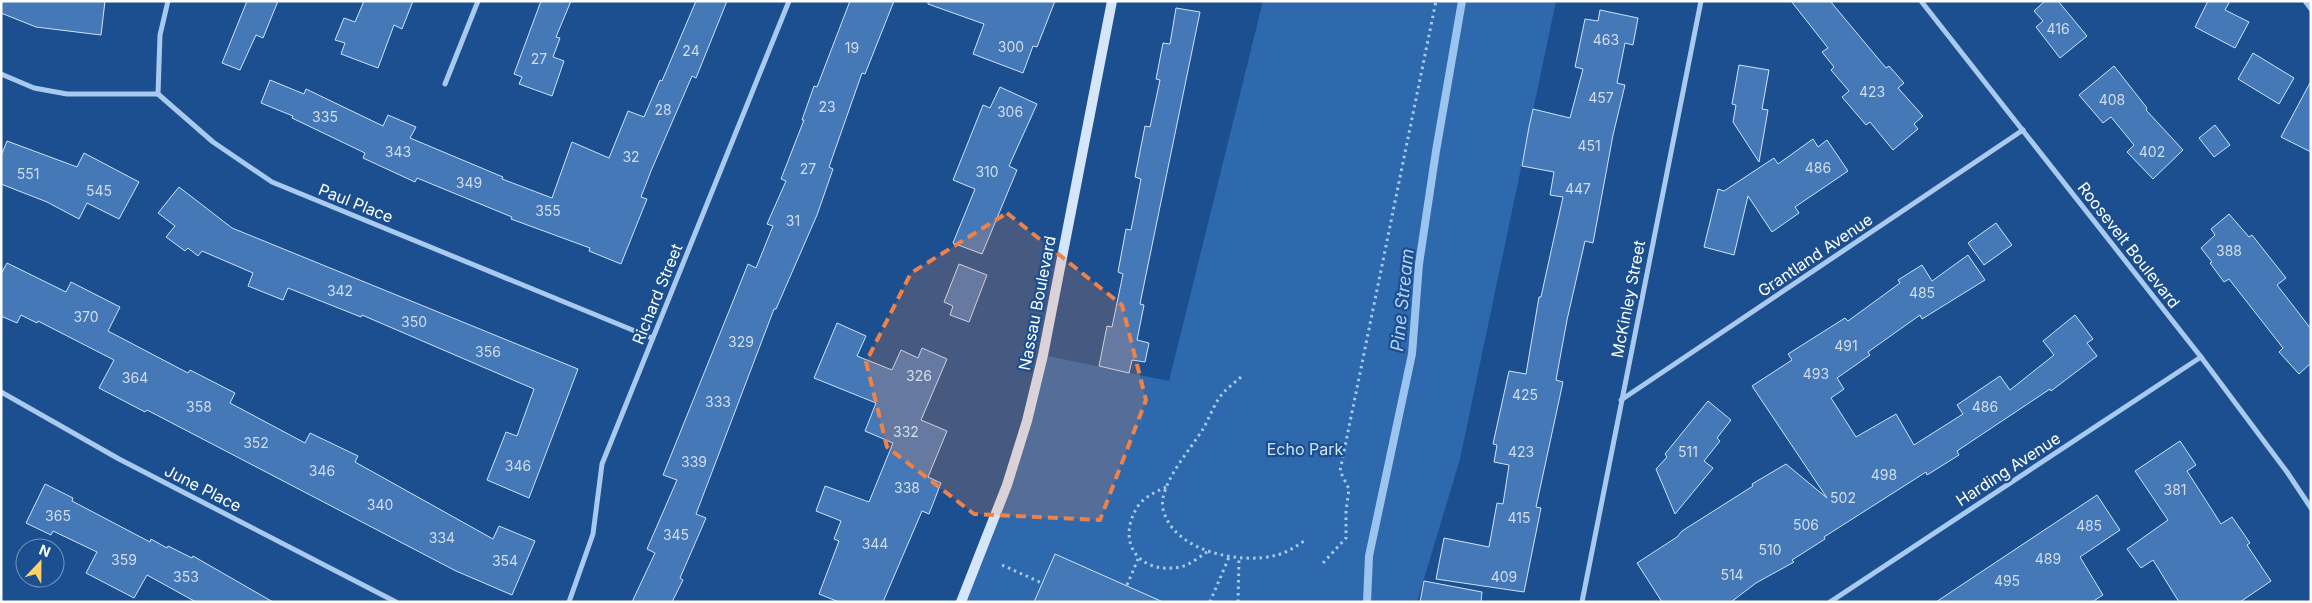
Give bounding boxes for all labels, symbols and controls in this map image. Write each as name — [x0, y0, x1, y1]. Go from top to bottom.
house number: 416 — [2046, 20, 2070, 37]
house number: 463 — [1593, 31, 1619, 48]
house number: 300 — [998, 38, 1024, 55]
house number: 19 — [845, 39, 859, 56]
house number: 24 — [682, 42, 700, 59]
house number: 27 — [531, 50, 547, 67]
house number: 423 — [1859, 83, 1885, 100]
house number: 457 — [1588, 89, 1614, 106]
house number: 408 — [2099, 91, 2125, 108]
house number: 23 — [818, 98, 836, 115]
house number: 28 — [654, 101, 672, 118]
house number: 306 — [997, 103, 1023, 120]
house number: 335 — [312, 108, 338, 125]
house number: 451 — [1577, 137, 1601, 154]
house number: 343 — [385, 143, 411, 160]
house number: 402 — [2139, 143, 2165, 160]
house number: 32 — [622, 148, 640, 165]
house number: 486 — [1805, 159, 1831, 176]
house number: 27 — [800, 160, 816, 177]
house number: 310 — [975, 163, 999, 180]
house number: 551 — [17, 165, 39, 182]
house number: 349 — [456, 174, 482, 191]
street label: Roosevelt Boulevard — [2074, 178, 2184, 312]
street label: Paul Place — [316, 179, 396, 227]
house number: 447 — [1565, 180, 1591, 197]
house number: 545 — [86, 182, 112, 199]
house number: 355 — [535, 202, 561, 219]
street label: Grantland Avenue — [1754, 209, 1876, 301]
house number: 31 — [786, 212, 800, 229]
street label: Nassau Boulevard — [1014, 234, 1060, 372]
street label: McKinley Street — [1607, 238, 1649, 360]
street label: Richard Street — [628, 241, 686, 347]
house number: 388 — [2216, 242, 2242, 259]
water label: Pine Stream — [1386, 247, 1418, 352]
house number: 342 — [327, 282, 353, 299]
house number: 485 — [1909, 284, 1935, 301]
house number: 370 — [73, 308, 99, 325]
house number: 350 — [401, 313, 427, 330]
house number: 329 — [728, 333, 754, 350]
house number: 491 — [1834, 337, 1858, 354]
house number: 356 — [475, 343, 501, 360]
house number: 493 — [1803, 365, 1829, 382]
house number: 326 — [906, 367, 932, 384]
house number: 364 — [122, 369, 148, 386]
house number: 425 — [1512, 386, 1538, 403]
house number: 333 — [705, 393, 731, 410]
house number: 358 — [186, 398, 212, 415]
house number: 486 — [1972, 398, 1998, 415]
house number: 332 — [893, 423, 919, 440]
street label: Harding Avenue — [1952, 428, 2064, 510]
house number: 352 — [243, 434, 269, 451]
park label: Echo Park — [1267, 439, 1344, 459]
house number: 423 — [1508, 443, 1534, 460]
house number: 511 — [1678, 443, 1698, 460]
house number: 339 — [681, 453, 707, 470]
house number: 346 — [505, 457, 531, 474]
street label: June Place — [161, 460, 245, 516]
house number: 346 — [309, 462, 335, 479]
house number: 498 — [1871, 466, 1897, 483]
house number: 338 — [894, 479, 920, 496]
house number: 381 — [2163, 481, 2187, 498]
house number: 502 — [1830, 489, 1856, 506]
house number: 340 — [367, 496, 393, 513]
house number: 365 — [45, 507, 71, 524]
house number: 415 — [1508, 509, 1530, 526]
house number: 506 — [1793, 516, 1819, 533]
house number: 485 — [2076, 517, 2102, 534]
house number: 345 — [663, 526, 689, 543]
house number: 334 — [429, 529, 455, 546]
house number: 344 — [862, 535, 888, 552]
north arrow — [15, 538, 65, 588]
text: N — [37, 541, 53, 560]
house number: 510 — [1758, 541, 1782, 558]
house number: 489 — [2035, 550, 2061, 567]
house number: 359 — [111, 551, 137, 568]
house number: 354 — [492, 552, 518, 569]
house number: 514 — [1720, 566, 1744, 583]
house number: 353 — [173, 568, 199, 585]
house number: 409 — [1491, 568, 1517, 585]
house number: 495 — [1994, 572, 2020, 589]

